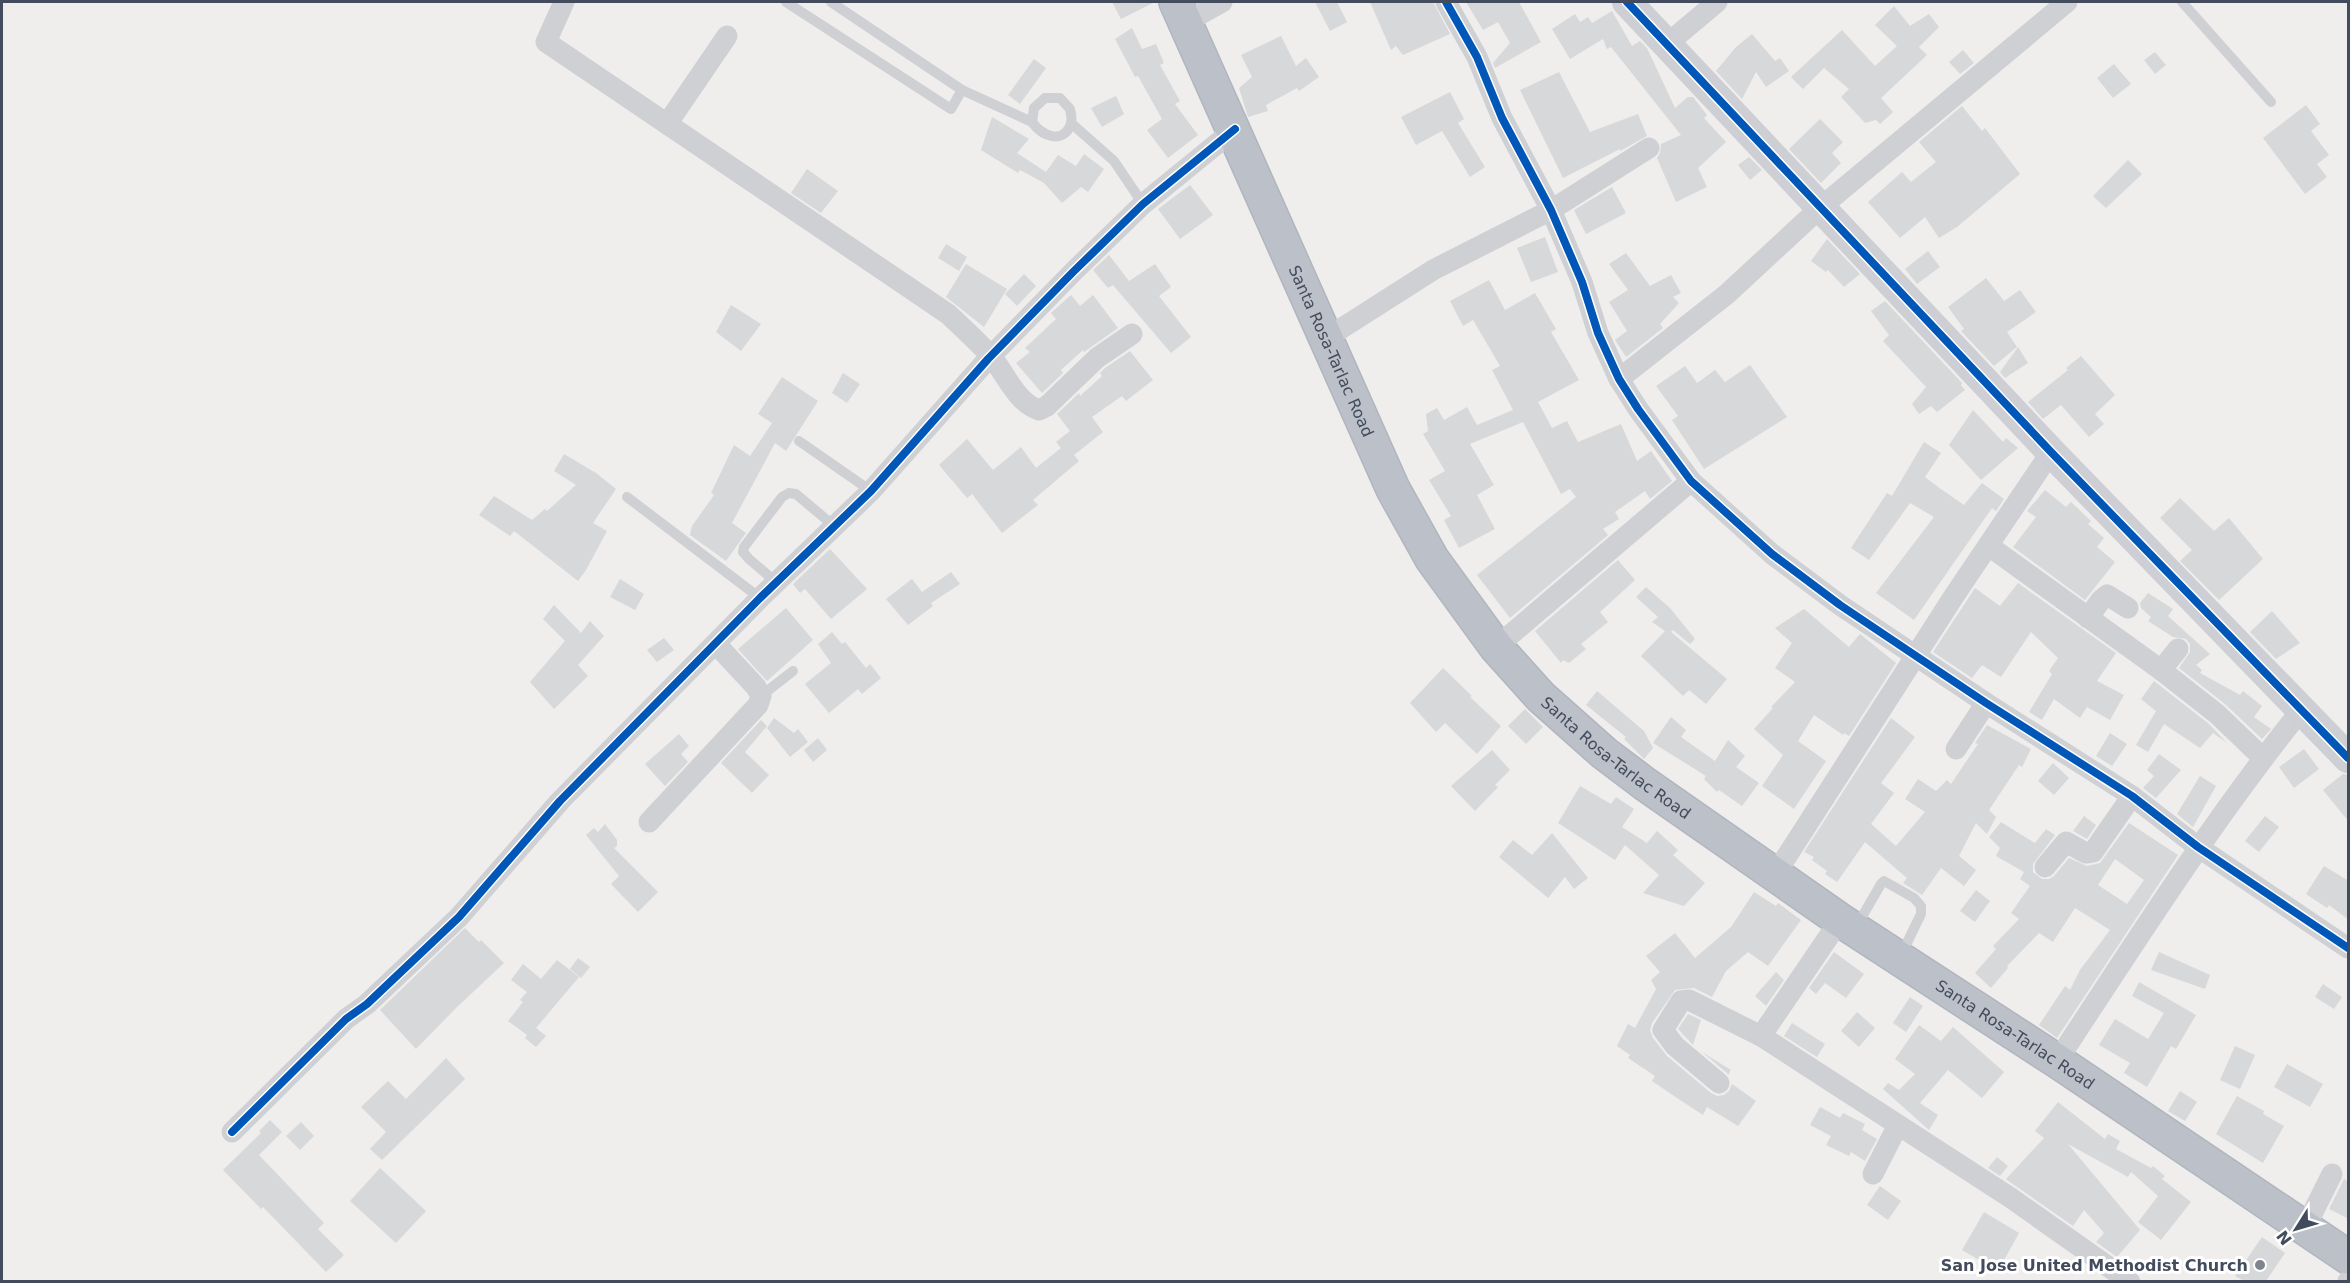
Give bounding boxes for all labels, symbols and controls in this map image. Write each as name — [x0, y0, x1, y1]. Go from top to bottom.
street label: Santa Rosa-Tarlac Road — [1285, 262, 1378, 440]
street label: Santa Rosa-Tarlac Road — [1537, 693, 1694, 823]
street label: Santa Rosa-Tarlac Road — [1932, 976, 2098, 1093]
north arrow — [2266, 1199, 2326, 1259]
text: N — [2273, 1227, 2296, 1249]
place label: San Jose United Methodist Church — [1941, 1256, 2248, 1275]
marker: San Jose United Methodist Church — [2253, 1258, 2267, 1272]

